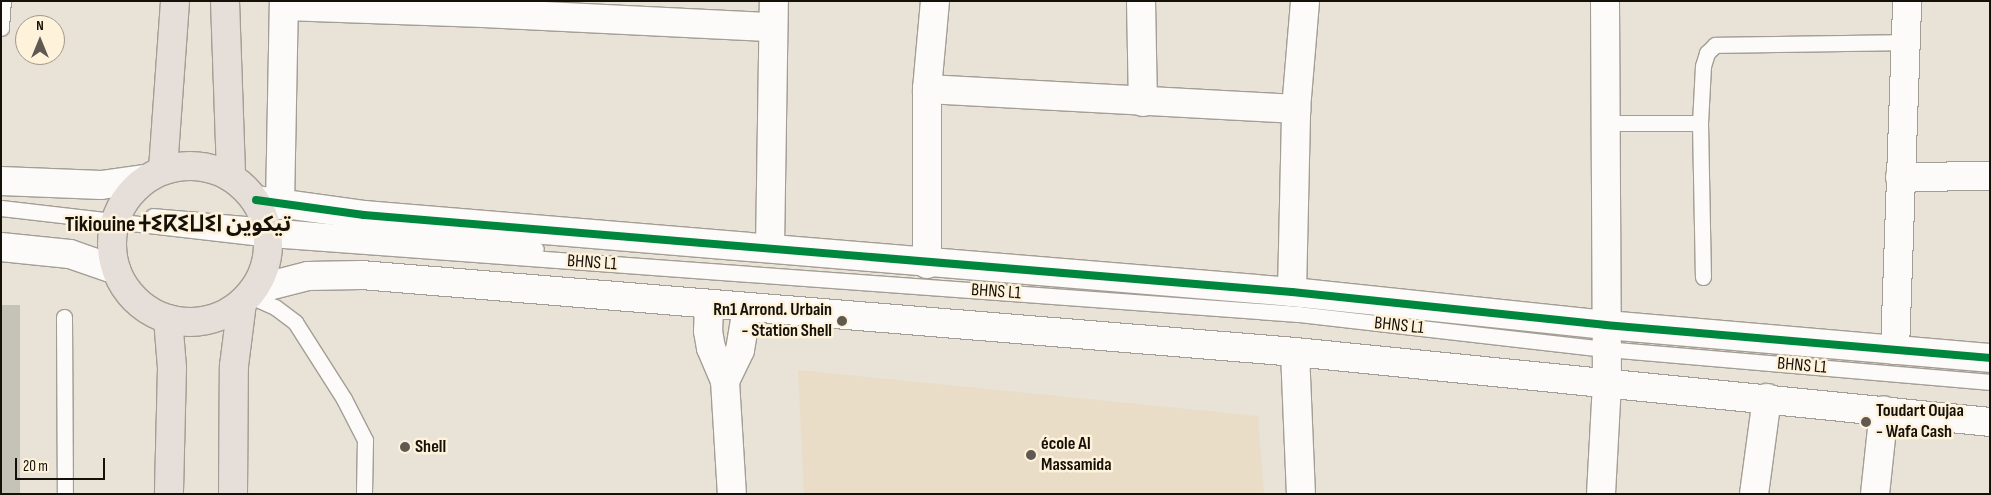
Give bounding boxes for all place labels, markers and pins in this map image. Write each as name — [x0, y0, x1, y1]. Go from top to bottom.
place label: Rn1 Arrond. Urbain - Station Shell — [713, 300, 832, 342]
marker: Rn1 Arrond. Urbain - Station Shell — [836, 315, 848, 327]
place label: Toudart Oujaa - Wafa Cash — [1876, 401, 1964, 444]
marker: Toudart Oujaa - Wafa Cash — [1860, 416, 1872, 428]
place label: école Al Massamida — [1041, 434, 1112, 476]
place label: Shell — [415, 436, 446, 458]
marker: Shell — [399, 441, 411, 453]
marker: école Al Massamida — [1025, 449, 1037, 461]

